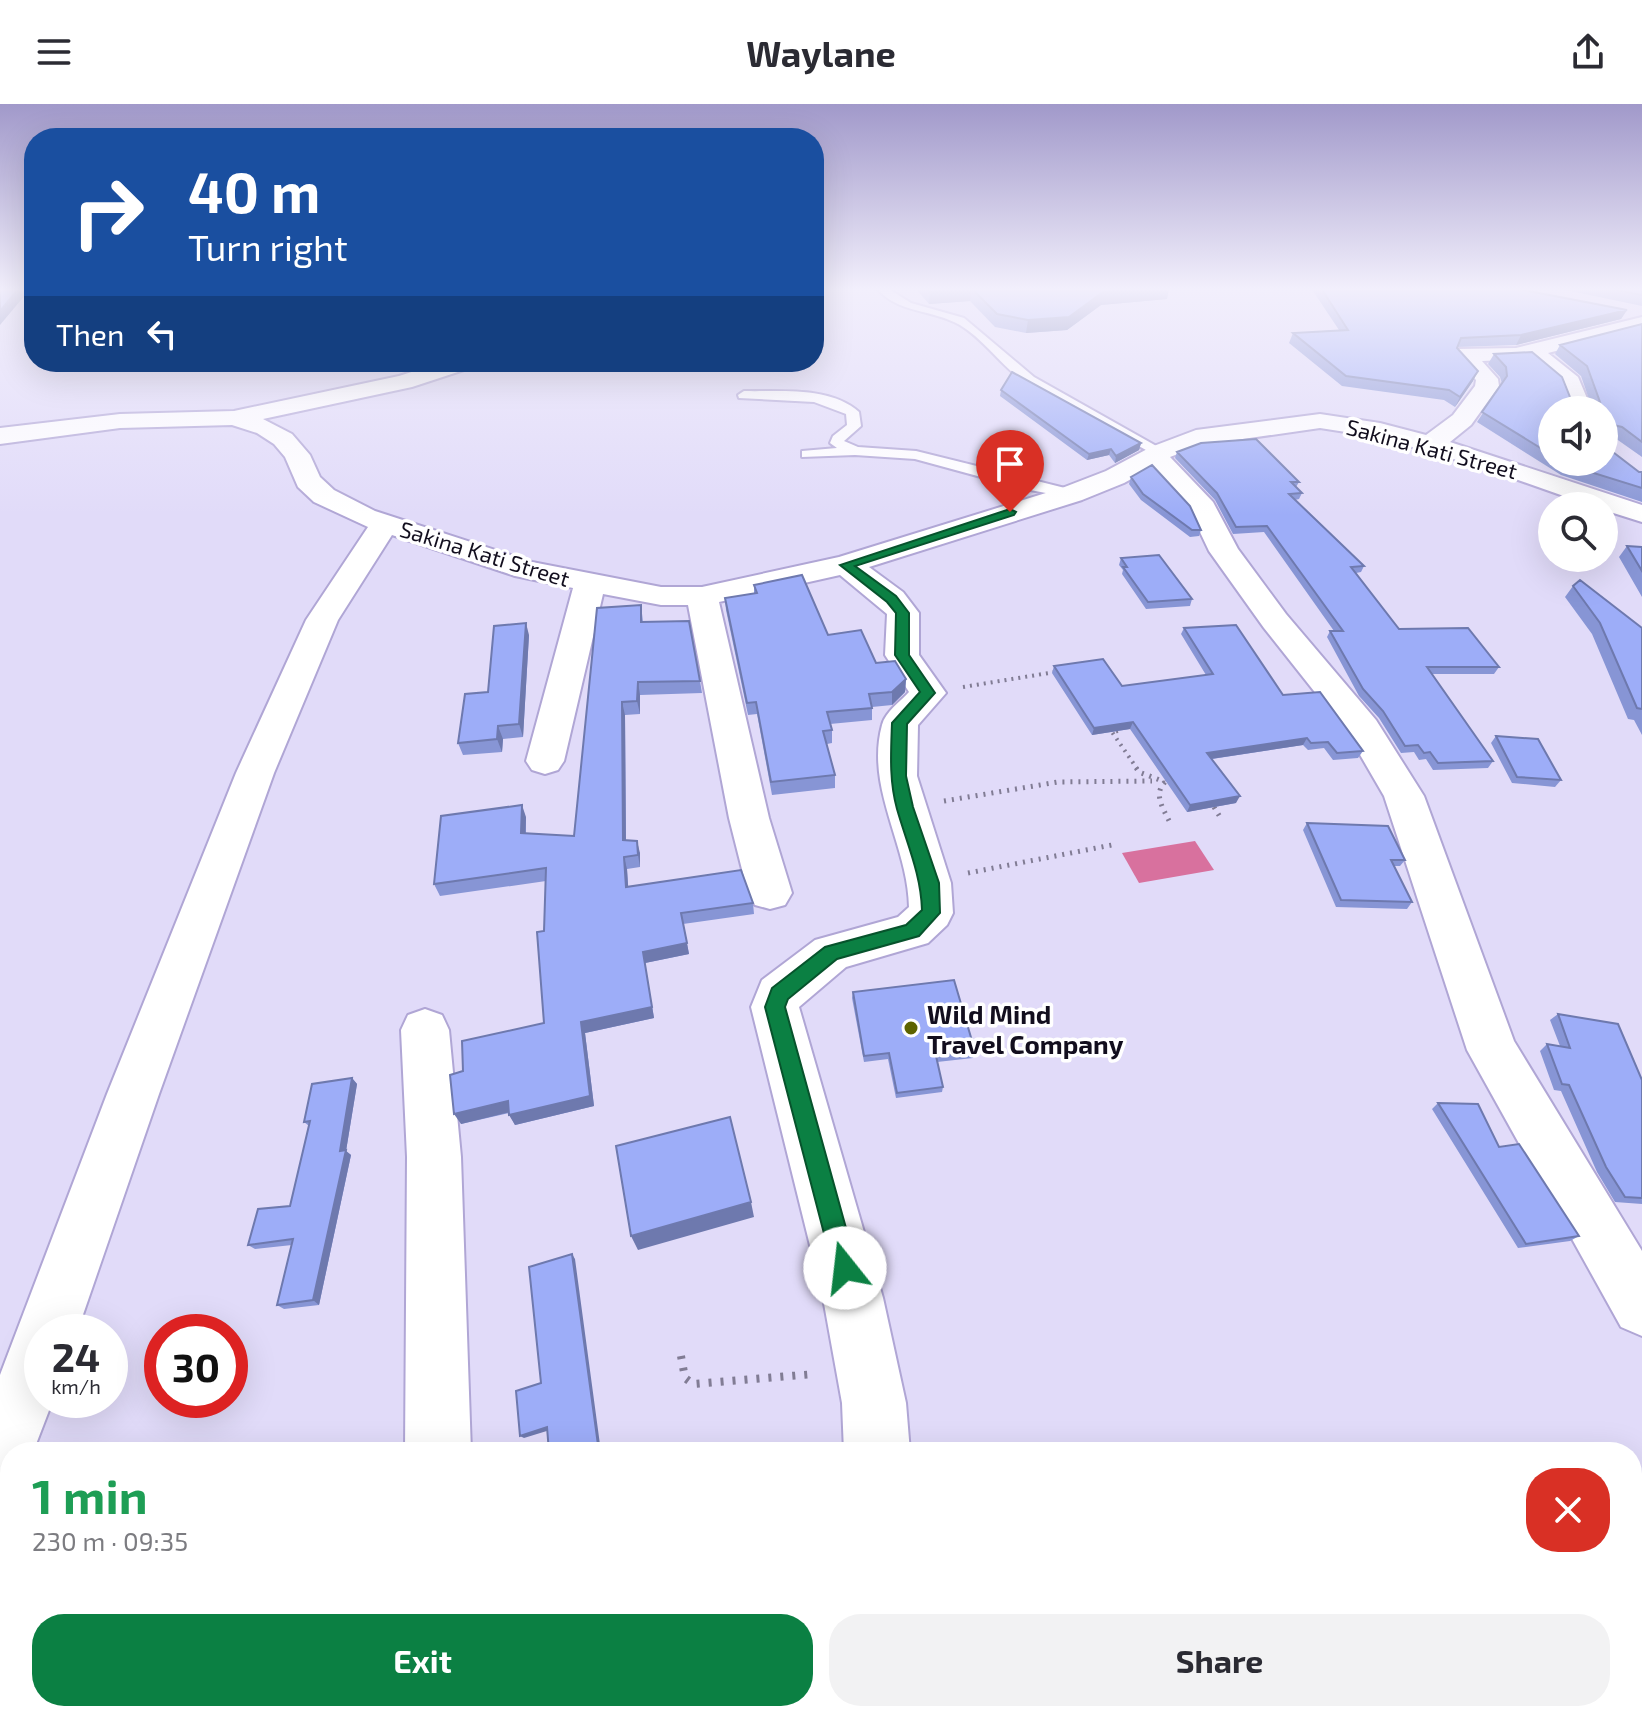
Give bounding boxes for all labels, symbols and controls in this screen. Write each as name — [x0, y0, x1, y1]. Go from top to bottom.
icon: menu — [32, 30, 76, 74]
icon: share — [1566, 30, 1610, 74]
text: Waylane — [746, 31, 896, 74]
text: 40 m — [188, 157, 320, 224]
icon: right — [56, 160, 160, 264]
text: Turn right — [188, 225, 348, 268]
icon: left — [140, 312, 184, 356]
text: Then — [56, 316, 124, 352]
map controls — [1538, 396, 1618, 572]
button: sound — [1538, 396, 1618, 476]
street label: Sakina Kati Street — [1344, 413, 1520, 483]
pin — [976, 430, 1044, 512]
icon: arrive — [988, 442, 1032, 486]
button: search — [1538, 492, 1618, 572]
street label: Sakina Kati Street — [397, 515, 573, 591]
place label: Wild Mind Travel Company — [927, 998, 1124, 1060]
marker: Wild Mind Travel Company — [902, 1019, 920, 1037]
position arrow — [803, 1226, 887, 1310]
speed limit sign: 30 — [144, 1314, 248, 1418]
text: 24 — [52, 1332, 100, 1380]
text: km/h — [51, 1374, 101, 1398]
text: 1 min — [32, 1466, 148, 1524]
button: close — [1526, 1468, 1610, 1552]
text: 230 m · 09:35 — [32, 1525, 188, 1556]
button: Exit — [32, 1614, 813, 1706]
button: Share — [829, 1614, 1610, 1706]

